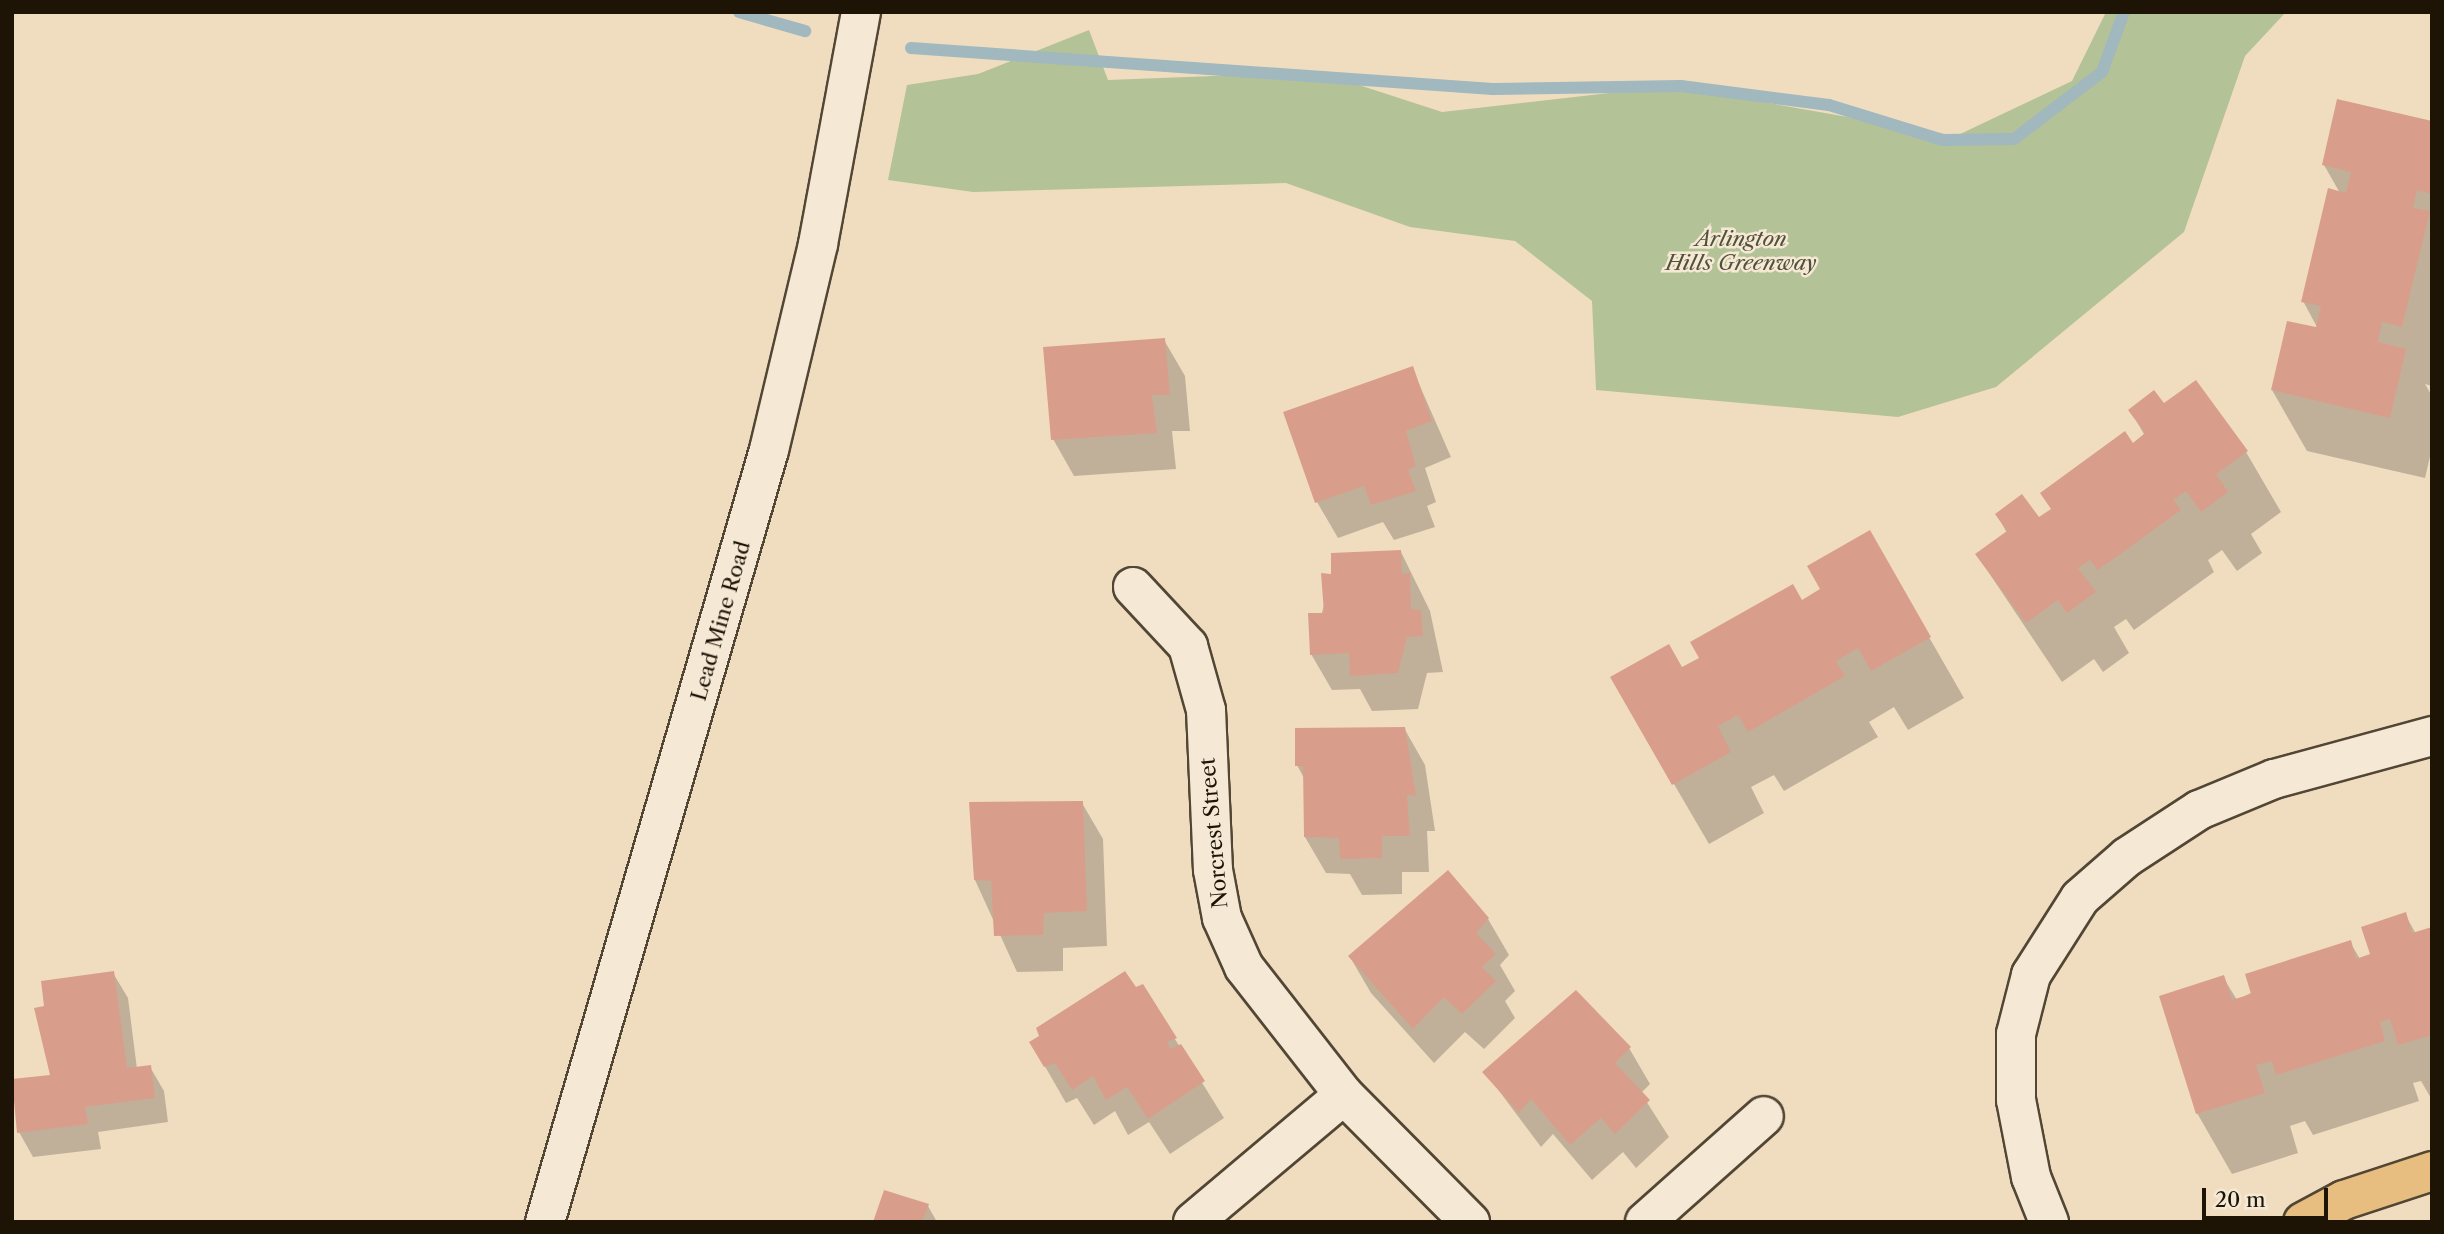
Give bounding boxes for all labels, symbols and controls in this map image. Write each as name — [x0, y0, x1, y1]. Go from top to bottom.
park label: Arlington Hills Greenway — [1666, 226, 1816, 276]
street label: Lead Mine Road — [686, 538, 756, 704]
street label: Norcrest Street — [1195, 757, 1233, 909]
scale bar — [2206, 1174, 2332, 1218]
text: 20 m — [2215, 1187, 2266, 1212]

